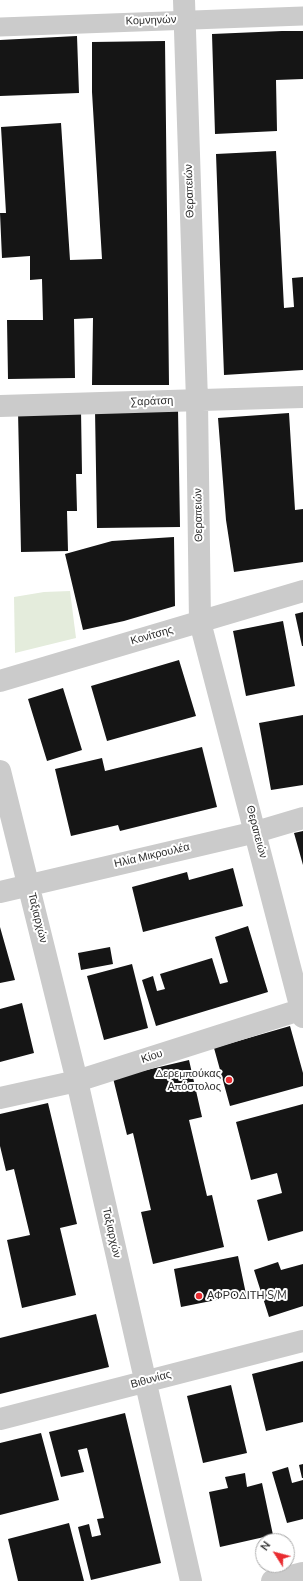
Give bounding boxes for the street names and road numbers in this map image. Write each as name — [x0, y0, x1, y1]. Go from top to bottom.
street label: Κομνηνών — [125, 14, 177, 28]
street label: Θεραπειών — [182, 164, 198, 218]
street label: Σαράτση — [130, 395, 174, 409]
street label: Θεραπειών — [192, 488, 206, 542]
street label: Κονίτσης — [129, 624, 175, 648]
street label: Θεραπειών — [243, 804, 269, 860]
street label: Ηλία Μικρουλέα — [113, 841, 191, 871]
street label: Ταξιαρχών — [24, 891, 50, 945]
street label: Κίου — [140, 1047, 164, 1067]
street label: Ταξιαρχών — [99, 1206, 123, 1260]
street label: Βιθυνίας — [129, 1368, 173, 1392]

